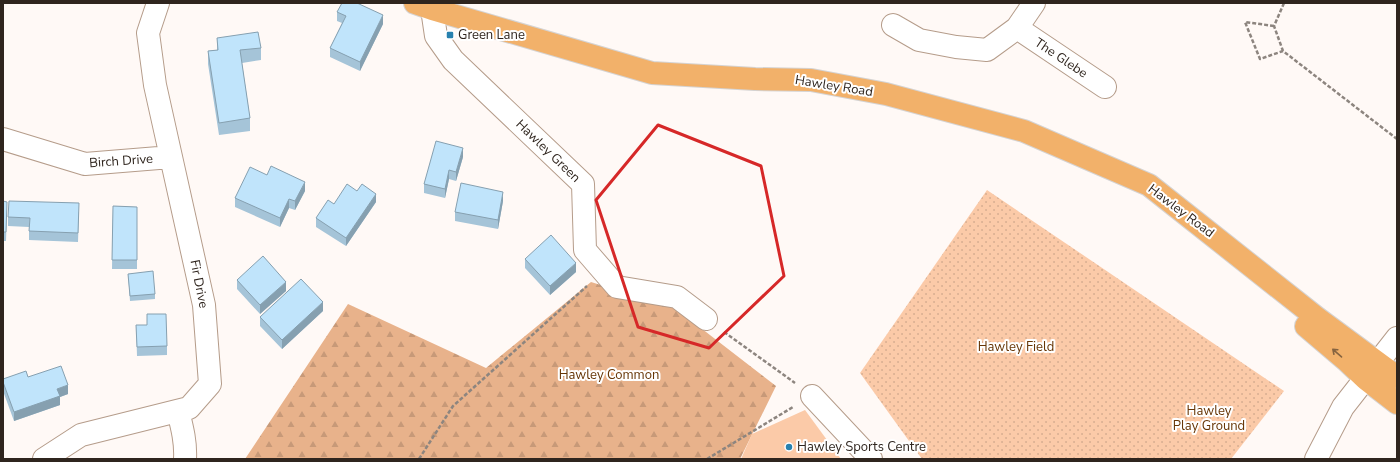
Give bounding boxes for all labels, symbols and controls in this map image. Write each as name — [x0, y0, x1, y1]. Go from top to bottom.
place label: Green Lane — [458, 26, 525, 44]
marker: Green Lane — [445, 30, 455, 40]
street label: The Glebe — [1031, 34, 1091, 82]
street label: Hawley Road — [794, 71, 874, 101]
street label: Hawley Green — [512, 116, 584, 186]
street label: Birch Drive — [88, 150, 154, 172]
street label: Hawley Road — [1144, 180, 1218, 242]
street label: Fir Drive — [185, 258, 213, 310]
park label: Hawley Field — [978, 338, 1054, 356]
one-way arrow — [1332, 348, 1343, 357]
park label: Hawley Common — [559, 366, 659, 384]
park label: Hawley Play Ground — [1173, 402, 1245, 435]
place label: Hawley Sports Centre — [797, 438, 926, 456]
marker: Hawley Sports Centre — [784, 442, 794, 452]

